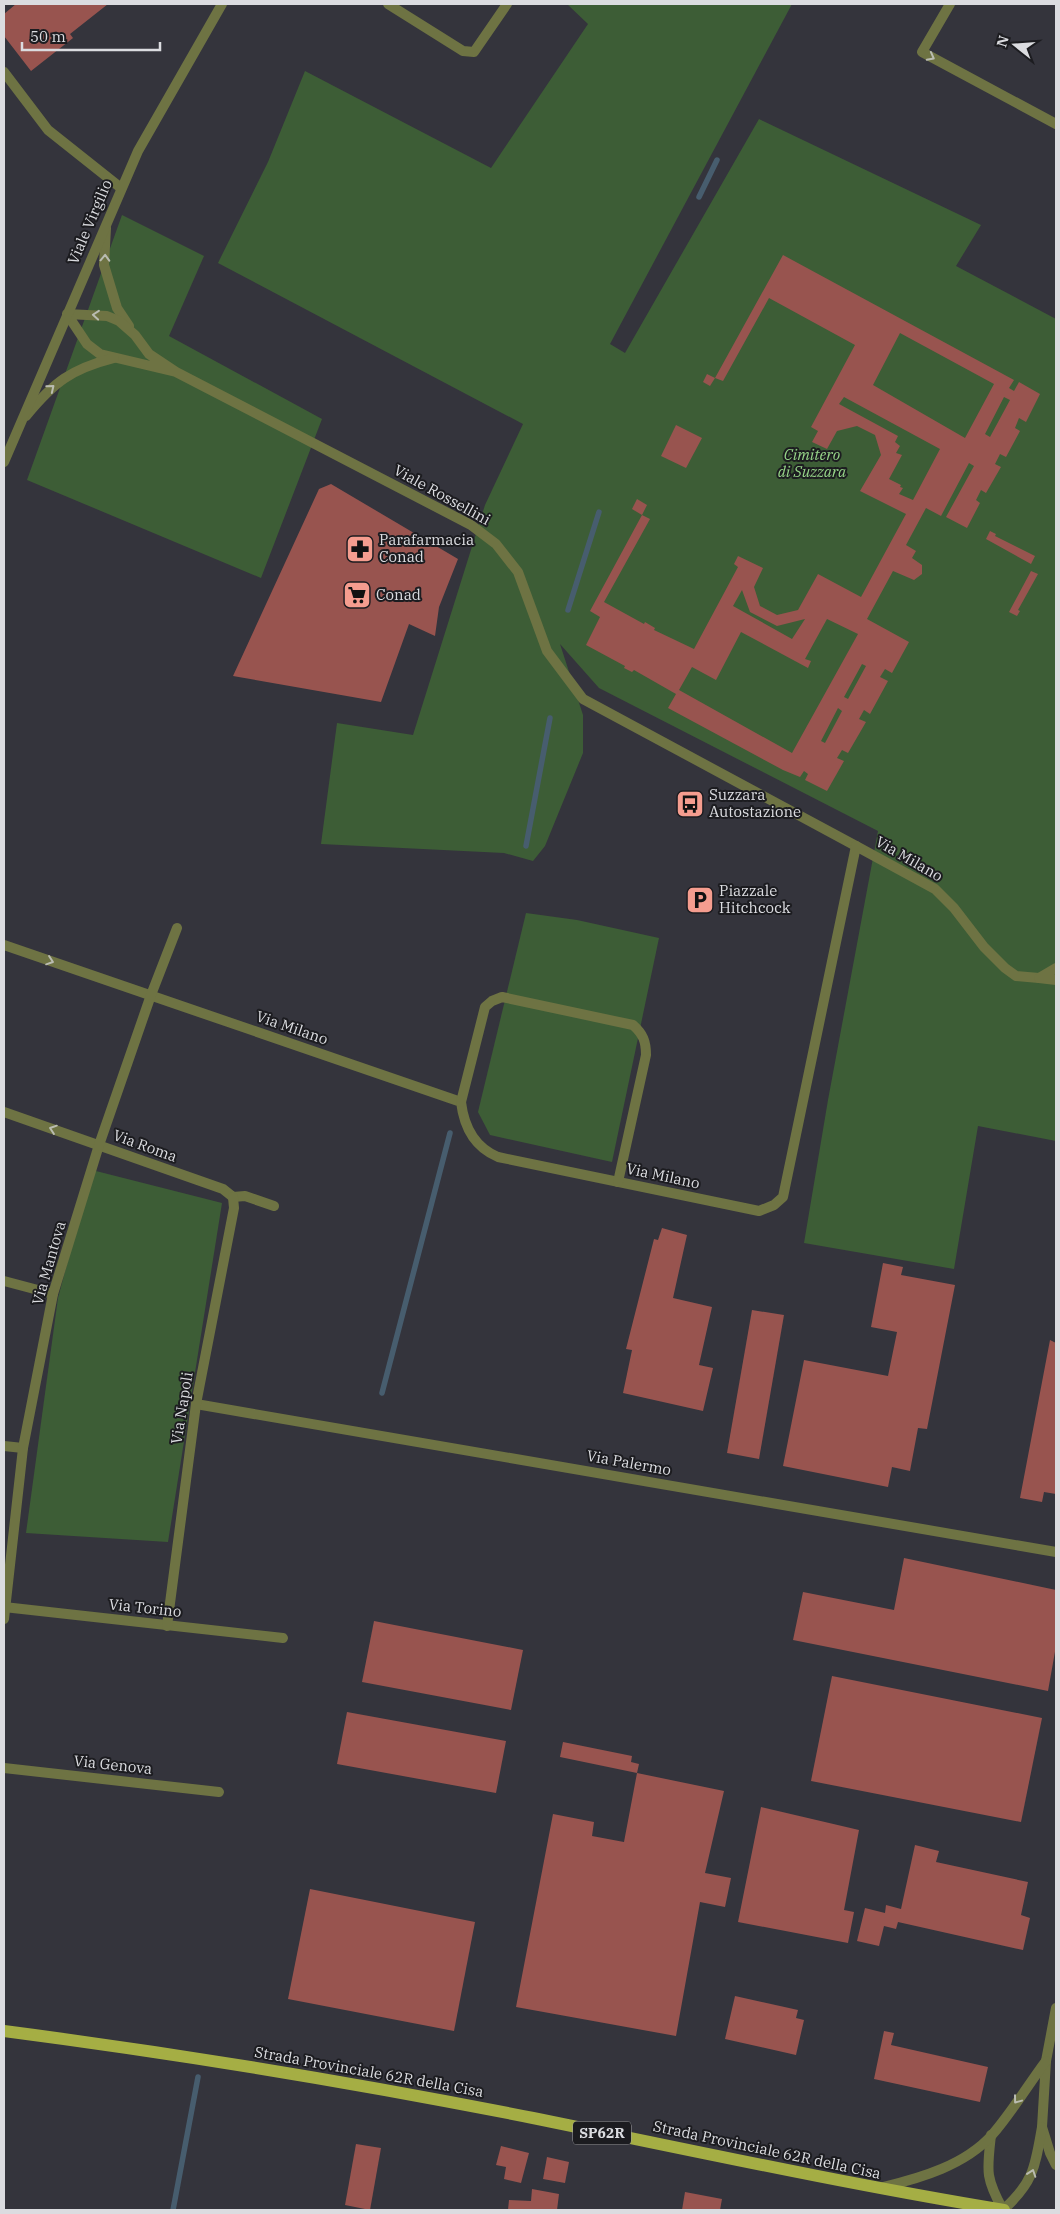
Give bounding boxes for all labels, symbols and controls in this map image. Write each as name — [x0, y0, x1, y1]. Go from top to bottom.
scale bar — [22, 20, 160, 52]
north arrow — [990, 20, 1040, 70]
text: 50 m — [30, 27, 66, 46]
text: N — [992, 33, 1013, 49]
one-way arrow — [925, 51, 934, 61]
street label: Viale Virgilio — [63, 177, 116, 267]
one-way arrow — [100, 254, 110, 262]
one-way arrow — [91, 310, 99, 321]
one-way arrow — [46, 385, 55, 394]
park label: Cimitero di Suzzara — [778, 445, 847, 481]
street label: Viale Rossellini — [391, 460, 494, 529]
place label: Parafarmacia Conad — [379, 530, 474, 566]
pharmacy icon: Parafarmacia Conad — [345, 534, 375, 564]
supermarket icon: Conad — [342, 580, 372, 610]
place label: Conad — [376, 585, 421, 604]
place label: Suzzara Autostazione — [709, 785, 801, 821]
bus stop icon: Suzzara Autostazione — [675, 789, 705, 819]
street label: Via Milano — [872, 832, 946, 885]
place label: Piazzale Hitchcock — [719, 881, 791, 917]
parking icon: Piazzale Hitchcock — [685, 885, 715, 915]
one-way arrow — [45, 955, 54, 965]
street label: Via Milano — [254, 1006, 331, 1049]
one-way arrow — [50, 1125, 58, 1135]
street label: Via Roma — [111, 1125, 180, 1166]
street label: Via Milano — [625, 1158, 702, 1193]
street label: Via Mantova — [27, 1219, 70, 1307]
street label: Via Napoli — [166, 1370, 197, 1445]
street label: Via Palermo — [585, 1446, 673, 1479]
street label: Via Torino — [108, 1594, 182, 1621]
street label: Via Genova — [73, 1751, 153, 1778]
street label: Strada Provinciale 62R della Cisa — [253, 2042, 485, 2101]
one-way arrow — [1014, 2094, 1023, 2104]
street label: Strada Provinciale 62R della Cisa — [652, 2116, 883, 2183]
road number: SP62R — [573, 2122, 631, 2144]
one-way arrow — [1026, 2169, 1036, 2178]

